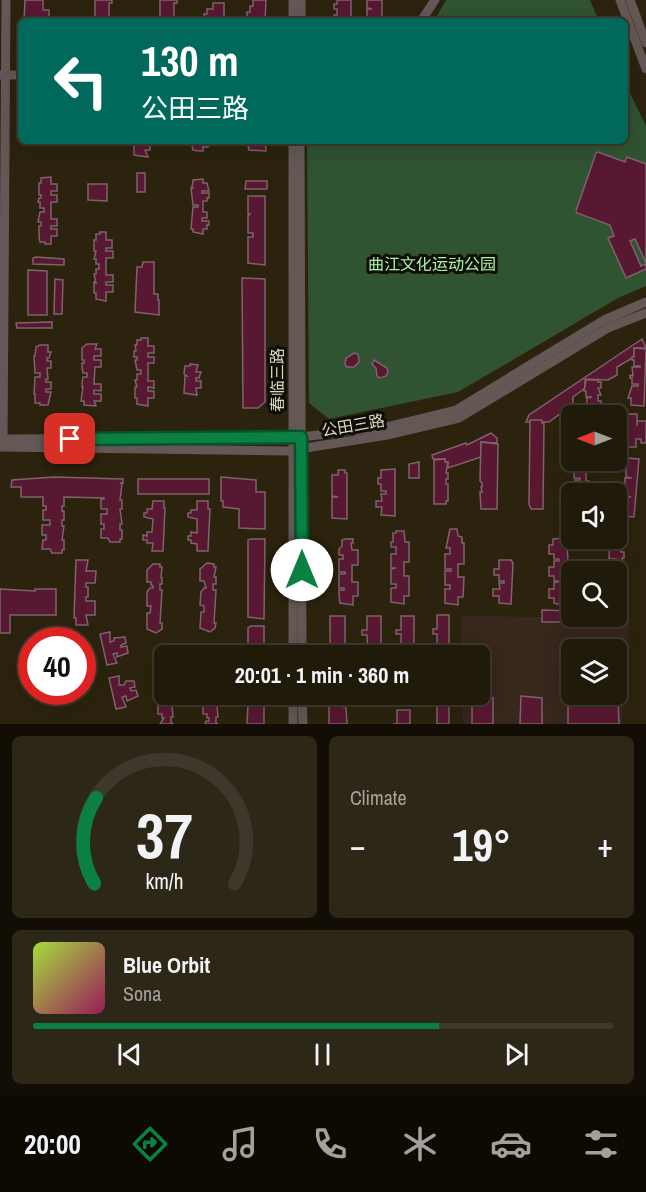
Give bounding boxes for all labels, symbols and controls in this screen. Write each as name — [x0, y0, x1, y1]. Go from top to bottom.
text: 130 m — [141, 33, 239, 89]
icon: left — [42, 42, 120, 120]
text: 公田三路 — [141, 90, 249, 126]
park label: 曲江文化运动公园 — [368, 253, 496, 275]
street label: 春临三路 — [266, 348, 288, 412]
north arrow — [561, 405, 627, 471]
map controls — [561, 405, 627, 705]
street label: 公田三路 — [320, 409, 386, 441]
pin — [44, 413, 95, 464]
icon: arrive — [53, 422, 86, 455]
button: sound — [561, 483, 627, 549]
position arrow — [270, 538, 334, 602]
button: search — [561, 561, 627, 627]
speed limit sign: 40 — [18, 627, 96, 705]
button: layers — [561, 639, 627, 705]
text: 20:01 · 1 min · 360 m — [235, 660, 409, 690]
text: Climate — [350, 784, 407, 811]
text: 37 — [136, 793, 193, 877]
text: 19° — [452, 814, 511, 875]
text: − — [350, 823, 366, 867]
text: + — [597, 823, 613, 867]
text: km/h — [145, 867, 184, 896]
text: Blue Orbit — [123, 950, 210, 980]
text: Sona — [123, 980, 161, 1007]
icon: previous — [113, 1038, 146, 1071]
icon: pause — [306, 1038, 339, 1071]
icon: next — [500, 1038, 533, 1071]
icon: directions — [129, 1123, 171, 1165]
icon: music — [219, 1123, 261, 1165]
icon: phone — [309, 1123, 351, 1165]
icon: climate — [399, 1123, 441, 1165]
icon: car — [490, 1123, 532, 1165]
icon: filters — [580, 1123, 622, 1165]
text: 20:00 — [24, 1126, 81, 1162]

